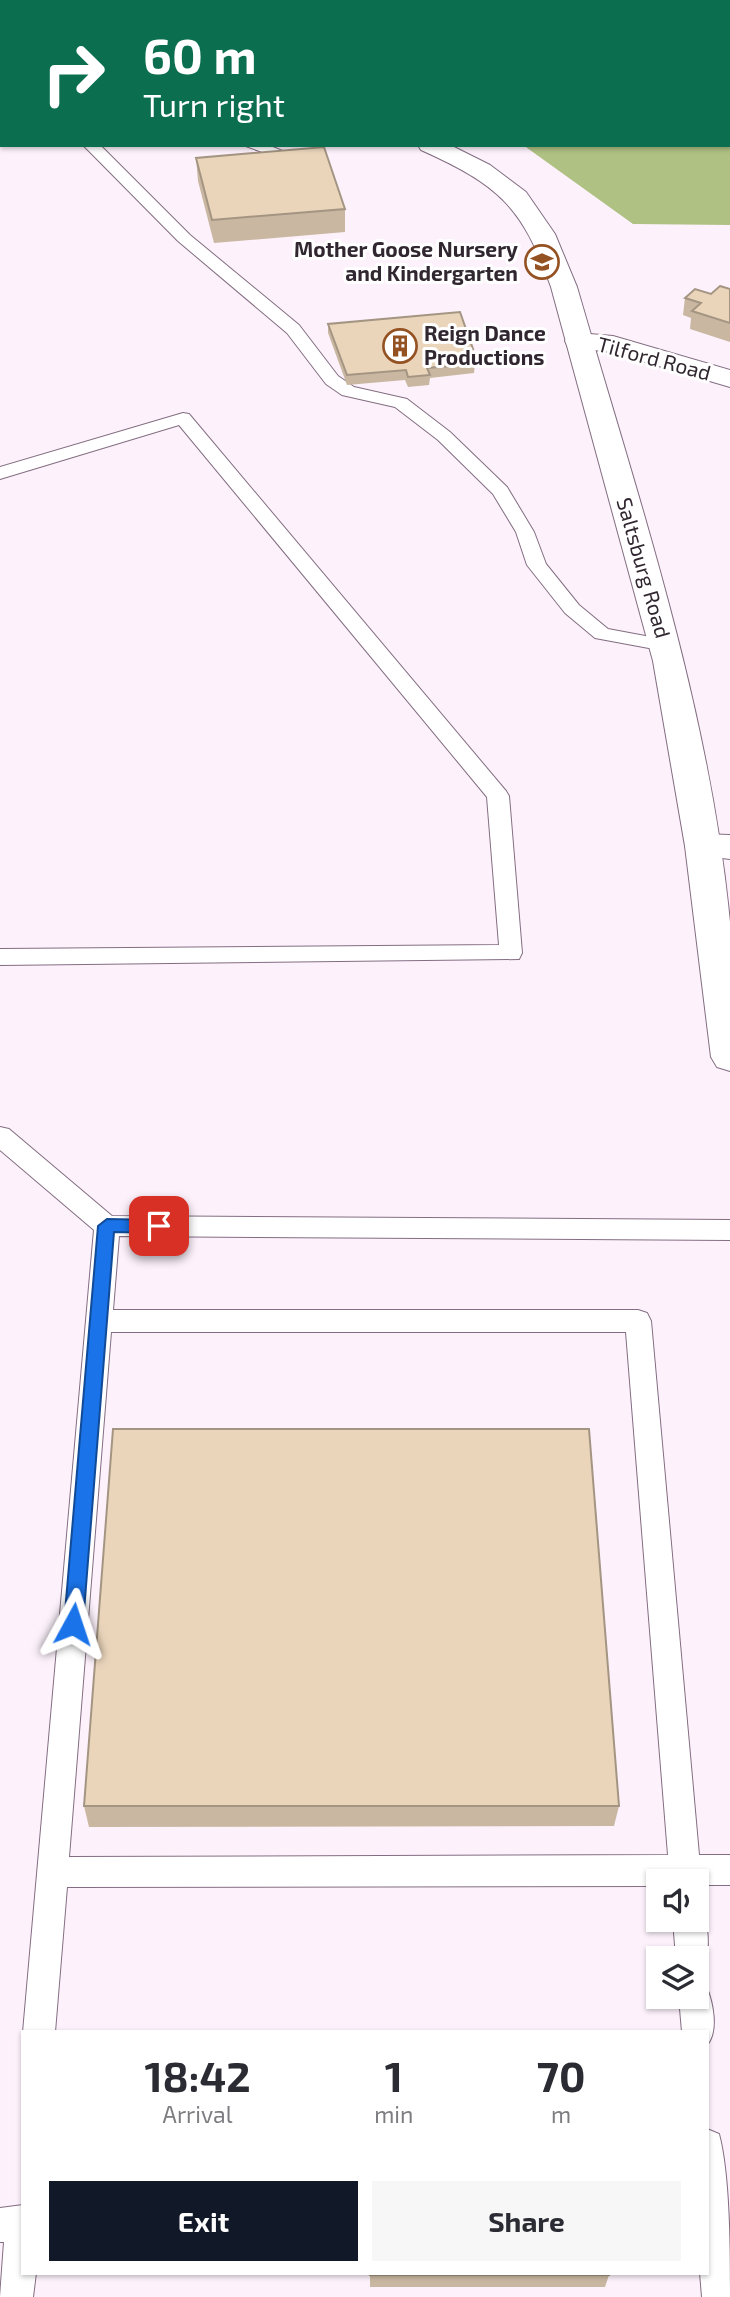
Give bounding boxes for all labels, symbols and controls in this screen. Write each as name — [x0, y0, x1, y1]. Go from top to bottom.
text: 60 m — [143, 25, 257, 84]
icon: right — [28, 28, 119, 119]
text: Turn right — [143, 85, 285, 123]
place label: Mother Goose Nursery and Kindergarten — [294, 236, 518, 285]
school or university icon: Mother Goose Nursery and Kindergarten — [523, 243, 561, 281]
place label: Reign Dance Productions — [424, 320, 546, 369]
building icon: Reign Dance Productions — [381, 327, 419, 365]
street label: Tilford Road — [595, 330, 714, 385]
street label: Saltsburg Road — [612, 494, 676, 641]
pin — [129, 1196, 189, 1256]
icon: arrive — [140, 1207, 178, 1245]
position arrow — [36, 1587, 110, 1661]
map controls — [646, 1869, 709, 2009]
button: sound — [646, 1869, 709, 1932]
button: layers — [646, 1946, 709, 2009]
text: 18:42 — [144, 2050, 251, 2100]
text: 1 — [385, 2050, 403, 2100]
text: 70 — [537, 2050, 586, 2100]
text: Arrival — [163, 2100, 233, 2128]
text: min — [374, 2100, 413, 2128]
text: m — [551, 2100, 571, 2128]
button: Exit — [49, 2181, 358, 2261]
button: Share — [372, 2181, 681, 2261]

